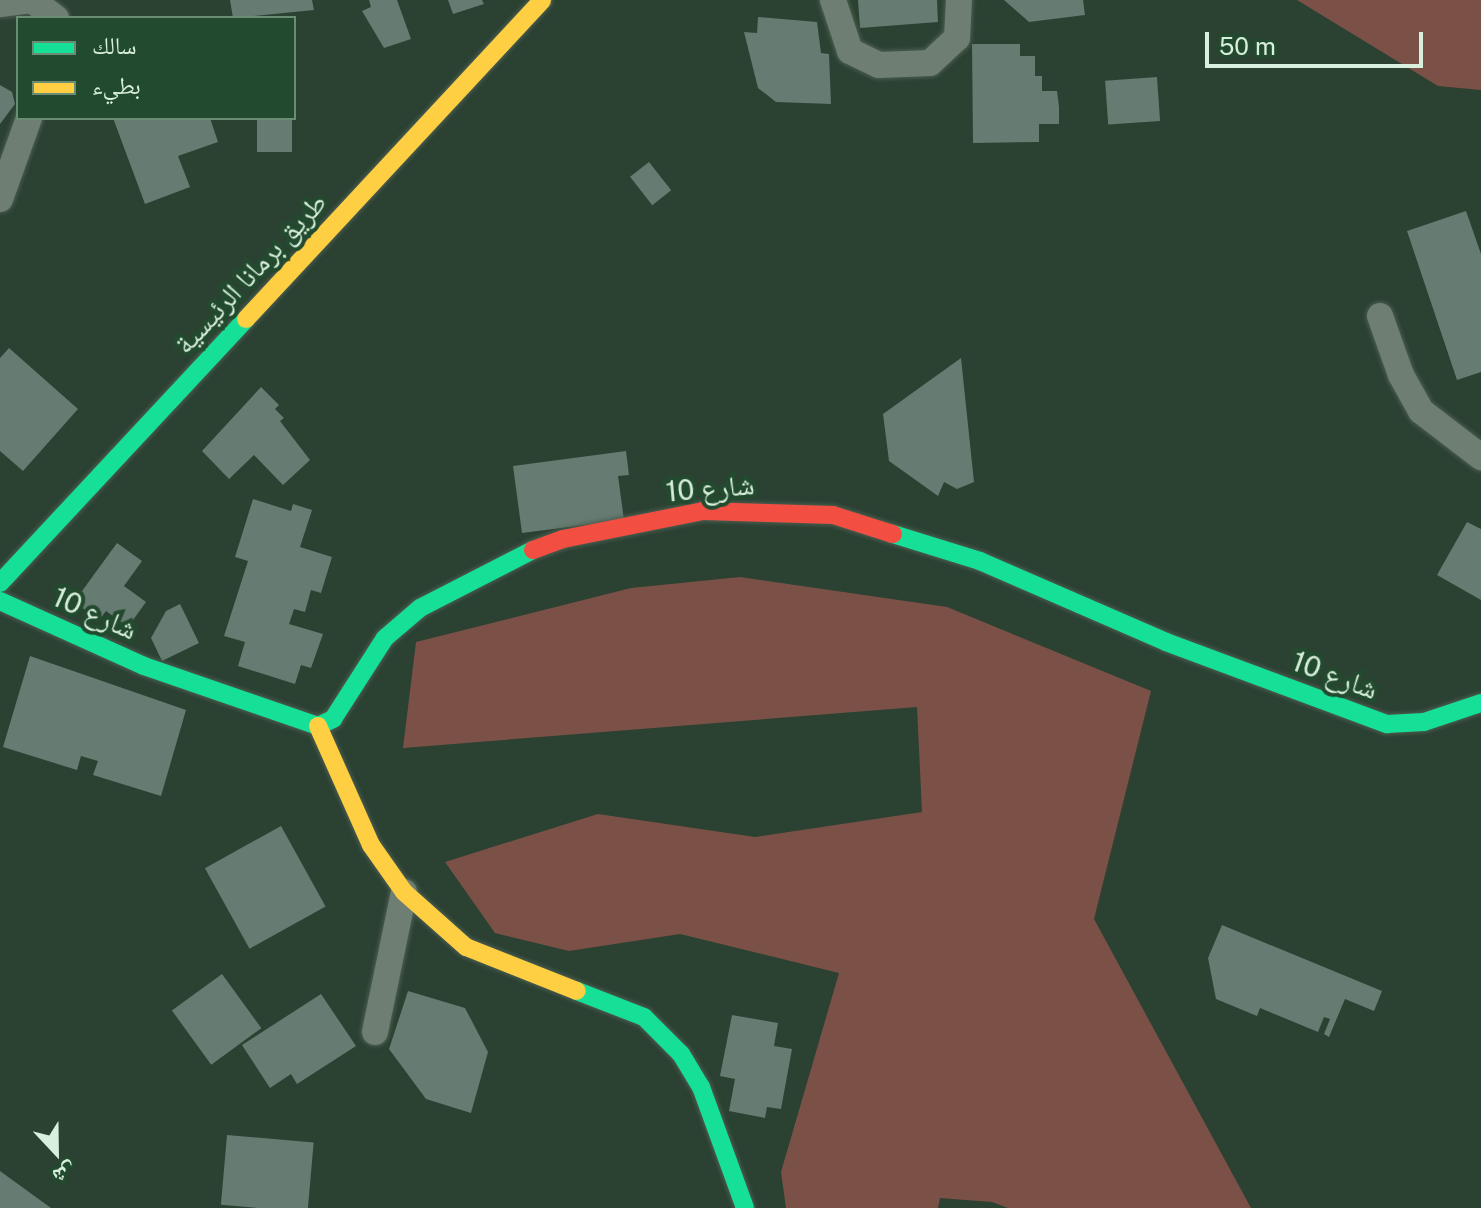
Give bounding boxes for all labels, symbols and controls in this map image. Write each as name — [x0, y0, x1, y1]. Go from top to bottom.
legend — [16, 16, 296, 120]
scale bar — [1209, 16, 1427, 66]
text: سالك — [92, 31, 137, 59]
text: 50 m — [1219, 32, 1276, 60]
text: بطيء — [92, 71, 141, 99]
street label: طريق برمانا الرئيسية — [167, 186, 333, 360]
street label: شارع 10 — [664, 467, 756, 509]
street label: شارع 10 — [48, 580, 142, 646]
street label: شارع 10 — [1288, 644, 1382, 706]
north arrow — [16, 1112, 96, 1192]
text: ش — [49, 1158, 81, 1191]

